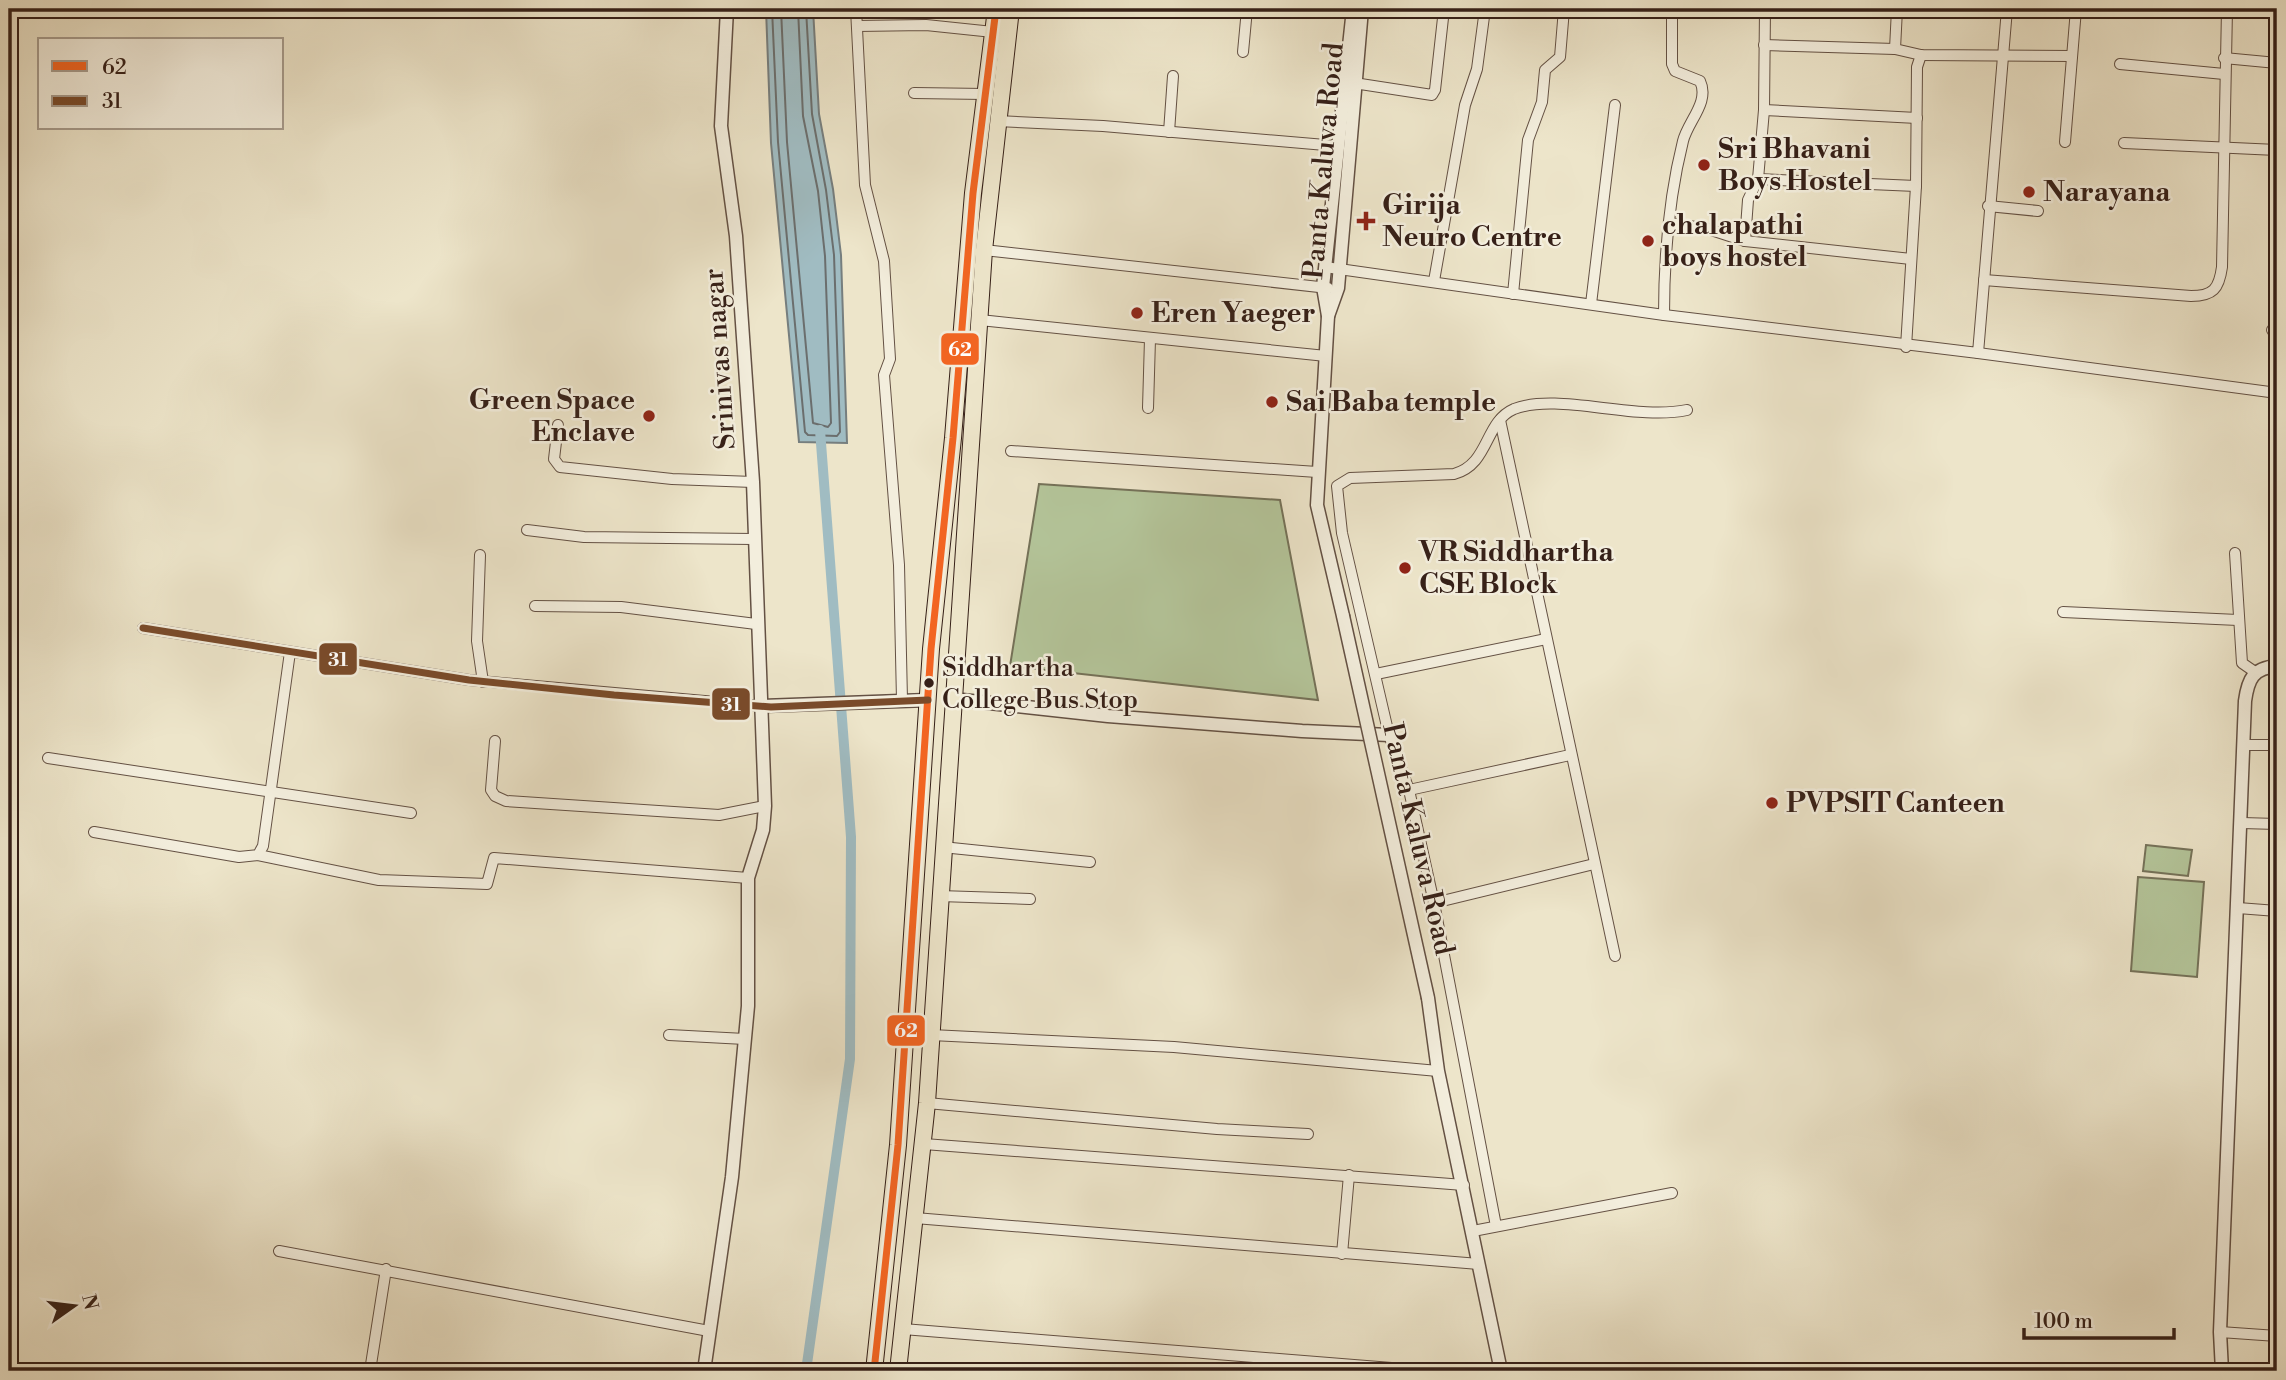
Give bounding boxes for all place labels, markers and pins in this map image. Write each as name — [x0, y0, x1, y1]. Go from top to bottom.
place label: Sri Bhavani Boys Hostel — [1718, 132, 1872, 199]
marker: Sri Bhavani Boys Hostel — [1696, 157, 1712, 173]
place label: Narayana — [2043, 175, 2171, 210]
marker: Narayana — [2021, 184, 2037, 200]
place label: Girija Neuro Centre — [1382, 188, 1562, 255]
place label: chalapathi boys hostel — [1662, 208, 1807, 275]
marker: Girija Neuro Centre — [1356, 211, 1376, 231]
marker: chalapathi boys hostel — [1640, 233, 1656, 249]
place label: Eren Yaeger — [1151, 296, 1316, 331]
marker: Eren Yaeger — [1129, 305, 1145, 321]
place label: Green Space Enclave — [469, 383, 635, 450]
place label: Sai Baba temple — [1286, 385, 1496, 420]
marker: Sai Baba temple — [1264, 394, 1280, 410]
marker: Green Space Enclave — [641, 408, 657, 424]
place label: VR Siddhartha CSE Block — [1418, 535, 1614, 602]
marker: VR Siddhartha CSE Block — [1397, 560, 1413, 576]
place label: Siddhartha College Bus Stop — [942, 652, 1138, 716]
marker: Siddhartha College Bus Stop — [922, 676, 936, 690]
place label: PVPSIT Canteen — [1786, 786, 2005, 821]
marker: PVPSIT Canteen — [1764, 795, 1780, 811]

